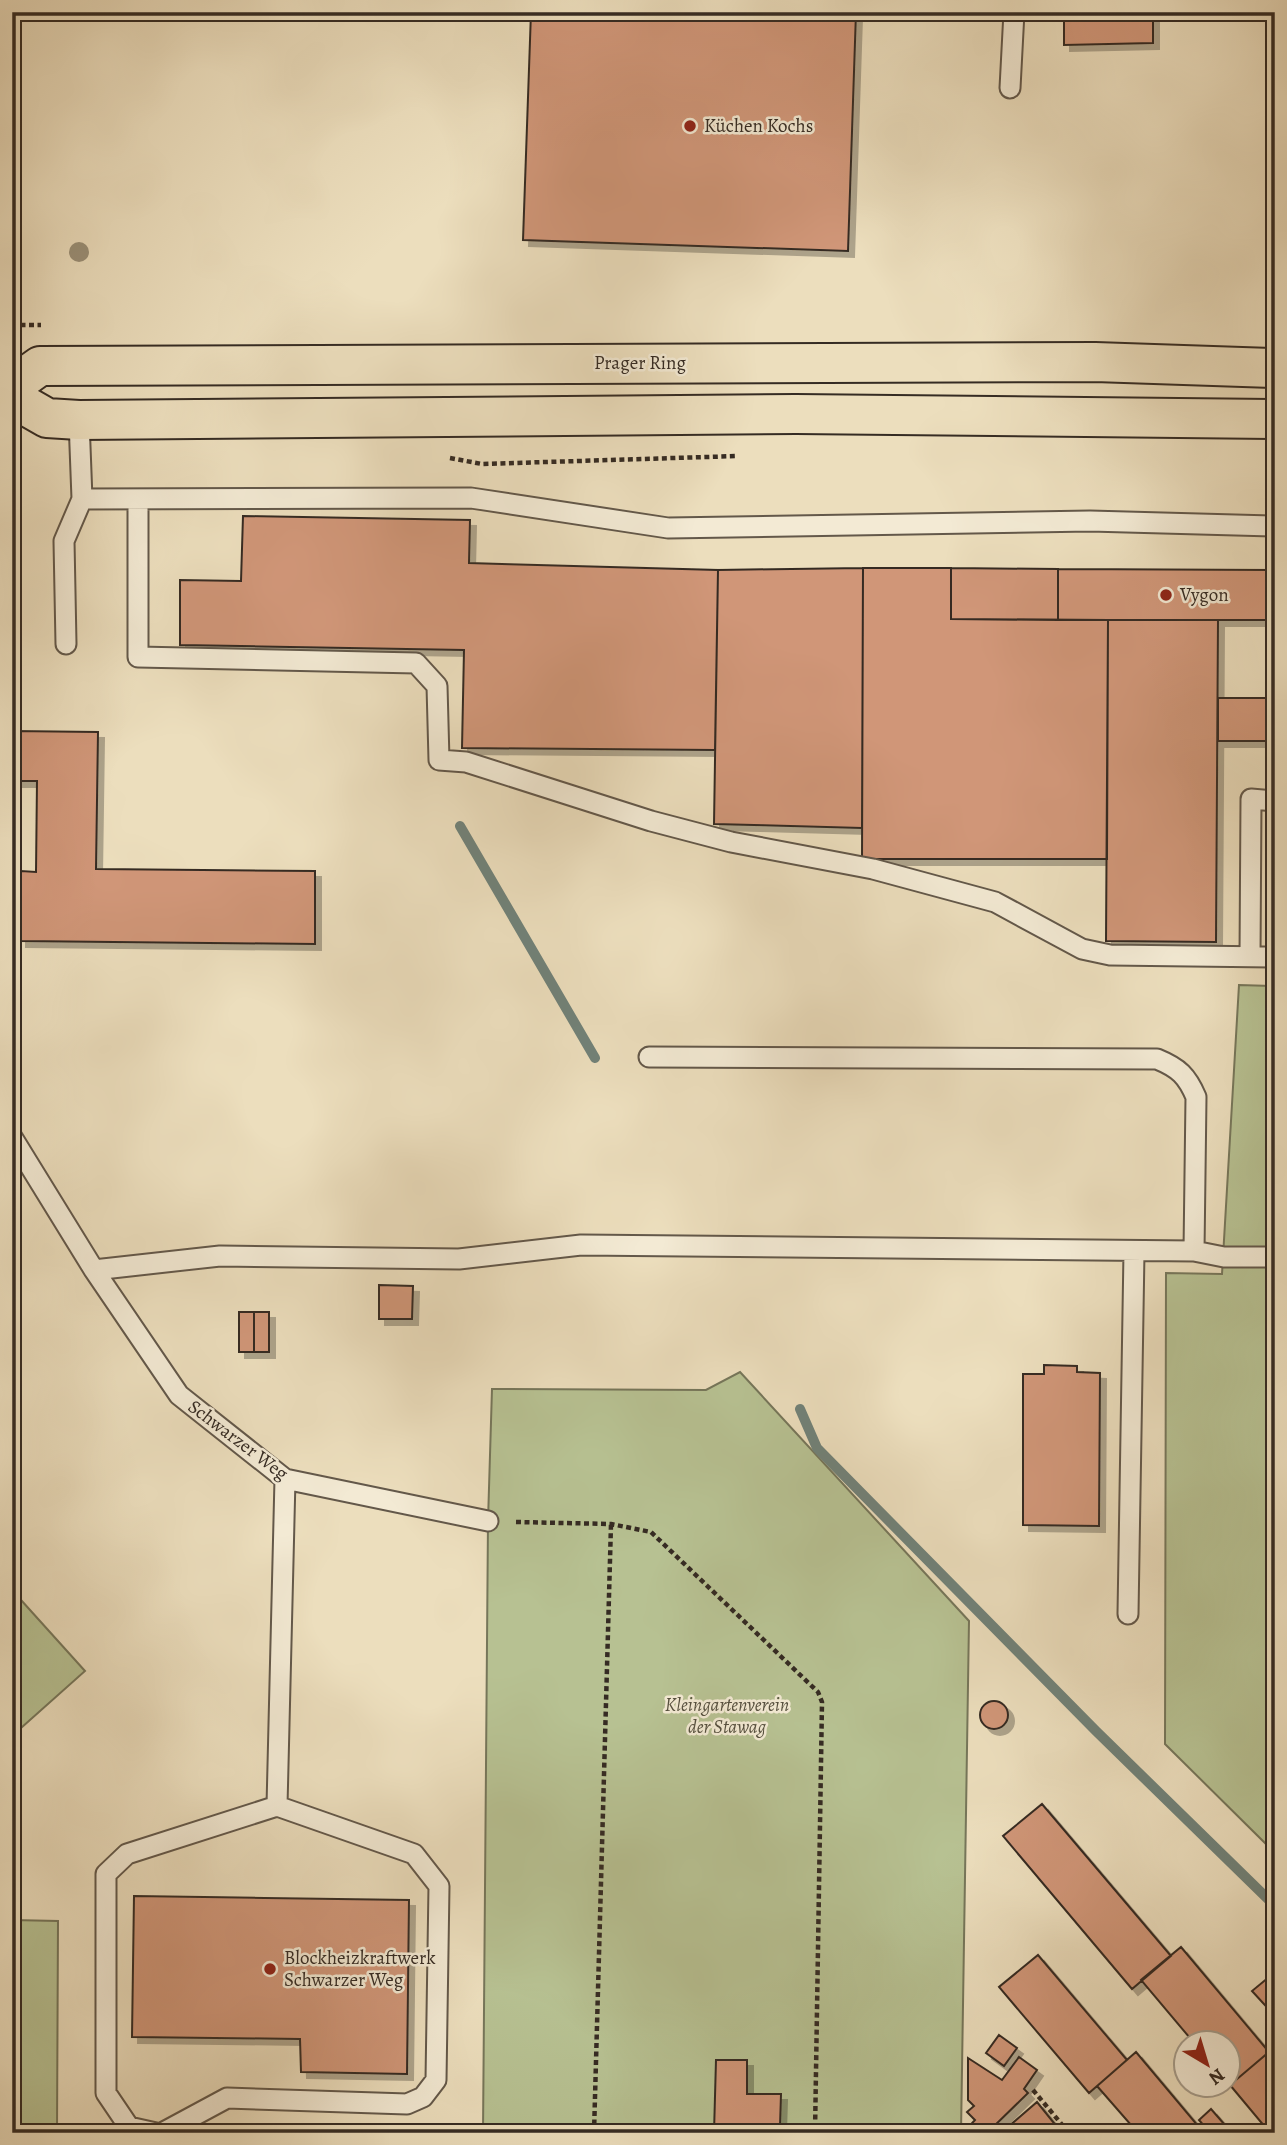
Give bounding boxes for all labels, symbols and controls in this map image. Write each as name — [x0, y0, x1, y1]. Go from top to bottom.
place label: Küchen Kochs — [704, 113, 813, 139]
marker: Küchen Kochs — [682, 118, 698, 134]
street label: Prager Ring — [594, 350, 686, 376]
place label: Vygon — [1179, 582, 1229, 608]
marker: Vygon — [1158, 587, 1174, 603]
street label: Schwarzer Weg — [183, 1394, 294, 1487]
park label: Kleingartenverein der Stawag — [665, 1692, 789, 1740]
place label: Blockheizkraftwerk Schwarzer Weg — [284, 1945, 436, 1993]
marker: Blockheizkraftwerk Schwarzer Weg — [262, 1961, 278, 1977]
north arrow — [1172, 2030, 1242, 2100]
text: N — [1203, 2062, 1230, 2091]

